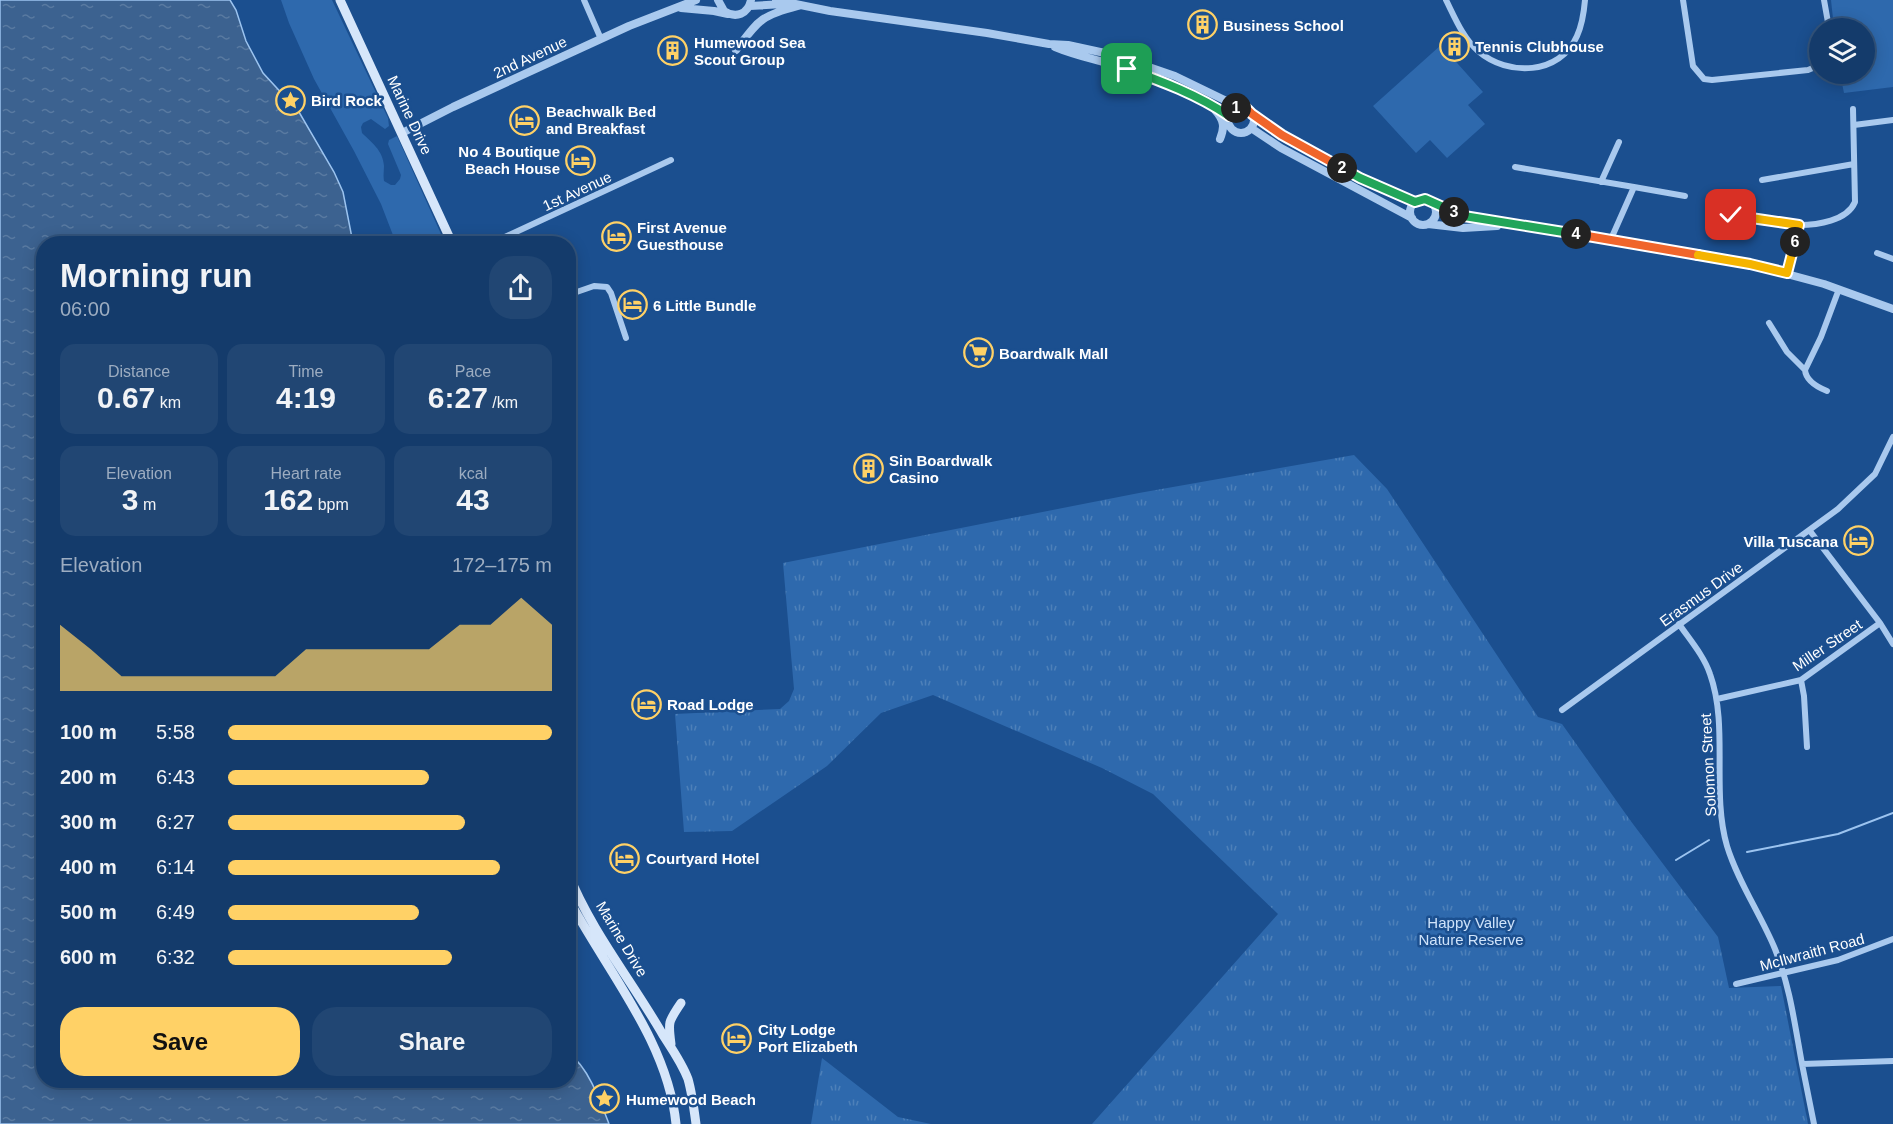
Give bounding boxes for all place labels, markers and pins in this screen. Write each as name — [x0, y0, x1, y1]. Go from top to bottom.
building icon: Business School — [1186, 9, 1218, 41]
place label: Business School — [1223, 17, 1344, 34]
building icon: Tennis Clubhouse — [1438, 30, 1470, 62]
place label: Humewood Sea Scout Group — [694, 34, 806, 68]
building icon: Humewood Sea Scout Group — [657, 35, 689, 67]
place label: Tennis Clubhouse — [1475, 38, 1604, 55]
pin — [1101, 43, 1152, 94]
place icon: Bird Rock — [274, 84, 306, 116]
place label: Bird Rock — [311, 92, 383, 109]
pin: 1 — [1221, 93, 1251, 123]
place label: Beachwalk Bed and Breakfast — [546, 103, 656, 137]
hotel icon: Beachwalk Bed and Breakfast — [509, 104, 541, 136]
place label: No 4 Boutique Beach House — [458, 143, 560, 177]
hotel icon: No 4 Boutique Beach House — [565, 144, 597, 176]
pin: 2 — [1327, 153, 1357, 183]
pin — [1705, 189, 1756, 240]
pin: 3 — [1439, 197, 1469, 227]
place label: First Avenue Guesthouse — [637, 219, 727, 253]
pin: 4 — [1561, 219, 1591, 249]
hotel icon: First Avenue Guesthouse — [600, 220, 632, 252]
pin: 6 — [1780, 227, 1810, 257]
hotel icon: 6 Little Bundle — [616, 289, 648, 321]
place label: 6 Little Bundle — [653, 297, 756, 314]
supermarket icon: Boardwalk Mall — [962, 337, 994, 369]
place label: Boardwalk Mall — [999, 345, 1108, 362]
place label: Sin Boardwalk Casino — [889, 452, 993, 486]
building icon: Sin Boardwalk Casino — [852, 453, 884, 485]
hotel icon: Villa Tuscana — [1843, 525, 1875, 557]
place label: Villa Tuscana — [1744, 533, 1839, 550]
hotel icon: Road Lodge — [630, 688, 662, 720]
place label: Road Lodge — [667, 696, 754, 713]
hotel icon: Courtyard Hotel — [609, 842, 641, 874]
place label: Courtyard Hotel — [646, 850, 759, 867]
place label: City Lodge Port Elizabeth — [758, 1021, 858, 1055]
hotel icon: City Lodge Port Elizabeth — [721, 1022, 753, 1054]
place icon: Humewood Beach — [589, 1083, 621, 1115]
place label: Humewood Beach — [626, 1091, 756, 1108]

